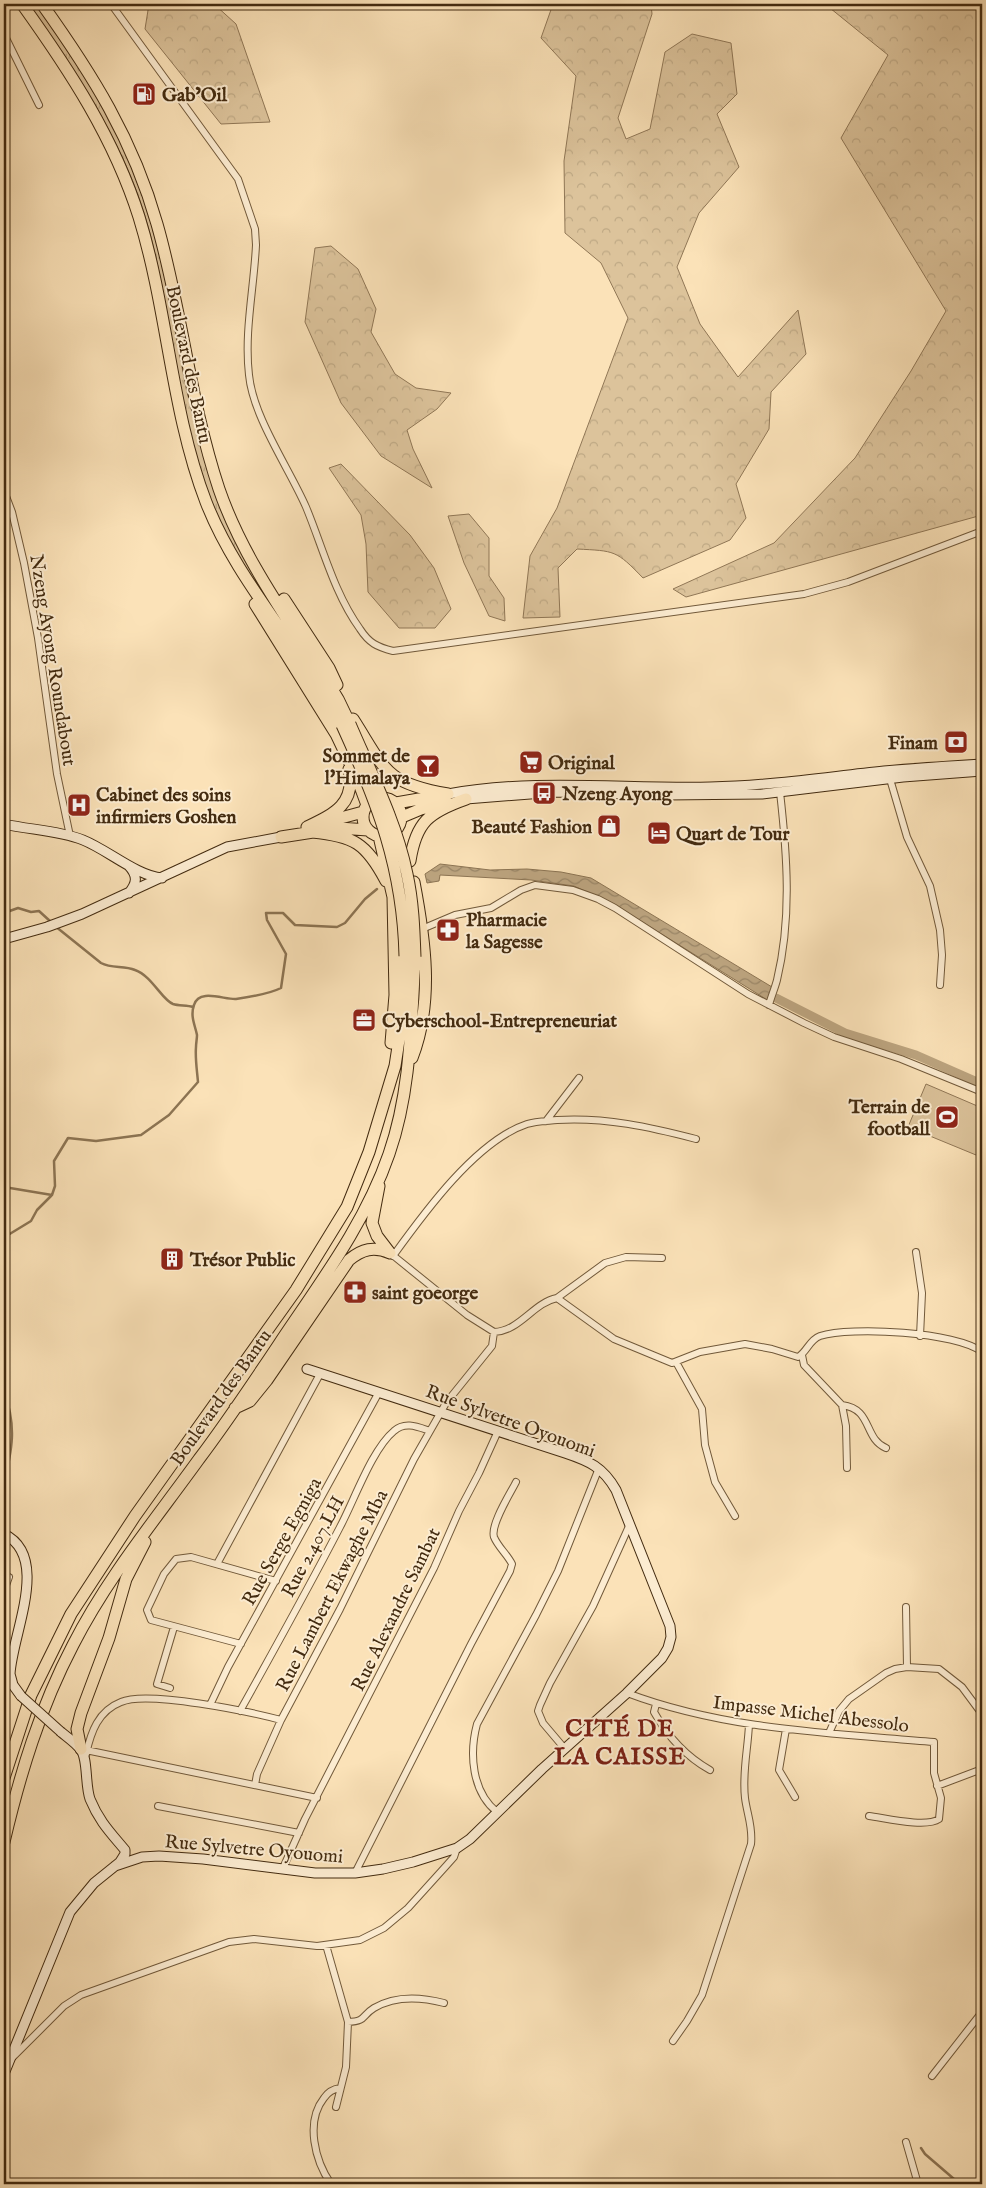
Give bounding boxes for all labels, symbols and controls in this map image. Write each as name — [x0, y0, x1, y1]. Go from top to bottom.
fuel station icon: Gab’Oil — [131, 81, 157, 107]
place label: Gab’Oil — [162, 84, 228, 108]
street label: Boulevard des Bantu — [160, 283, 217, 446]
street label: Nzeng Ayong Roundabout — [23, 553, 81, 768]
bank icon: Finam — [943, 729, 969, 755]
place label: Finam — [888, 732, 938, 756]
place label: Sommet de l'Himalaya — [322, 745, 411, 791]
supermarket icon: Original — [518, 749, 544, 775]
place label: Original — [548, 752, 616, 776]
bar icon: Sommet de l'Himalaya — [415, 753, 441, 779]
bus stop icon: Nzeng Ayong — [531, 780, 557, 806]
place label: Nzeng Ayong — [561, 783, 673, 807]
place label: Cabinet des soins infirmiers Goshen — [96, 784, 236, 830]
hospital icon: Cabinet des soins infirmiers Goshen — [66, 792, 92, 818]
shop icon: Beauté Fashion — [596, 813, 622, 839]
place label: Beauté Fashion — [471, 816, 592, 840]
hotel icon: Quart de Tour — [646, 820, 672, 846]
place label: Quart de Tour — [676, 823, 790, 847]
place label: Pharmacie la Sagesse — [465, 909, 547, 955]
pharmacy icon: Pharmacie la Sagesse — [435, 917, 461, 943]
office icon: Cyberschool-Entrepreneuriat — [351, 1007, 377, 1033]
place label: Cyberschool-Entrepreneuriat — [382, 1010, 617, 1034]
place label: Terrain de football — [848, 1096, 931, 1142]
sports icon: Terrain de football — [934, 1104, 960, 1130]
building icon: Trésor Public — [159, 1246, 185, 1272]
place label: Trésor Public — [189, 1249, 295, 1273]
pharmacy icon: saint goeorge — [342, 1279, 368, 1305]
place label: saint goeorge — [372, 1282, 478, 1306]
street label: Boulevard des Bantu — [166, 1325, 278, 1471]
street label: Rue Sylvetre Oyouomi — [422, 1380, 598, 1464]
street label: Rue Serge Egniga — [238, 1473, 328, 1610]
street label: Rue Lambert Ekwaghe Mba — [271, 1485, 395, 1696]
street label: Rue 2.407.LH — [277, 1492, 351, 1602]
street label: Rue Alexandre Sambat — [347, 1524, 447, 1695]
street label: Impasse Michel Abessolo — [711, 1691, 910, 1739]
district label: CITÉ DE LA CAISSE — [554, 1714, 686, 1773]
street label: Rue Sylvetre Oyouomi — [164, 1830, 344, 1870]

